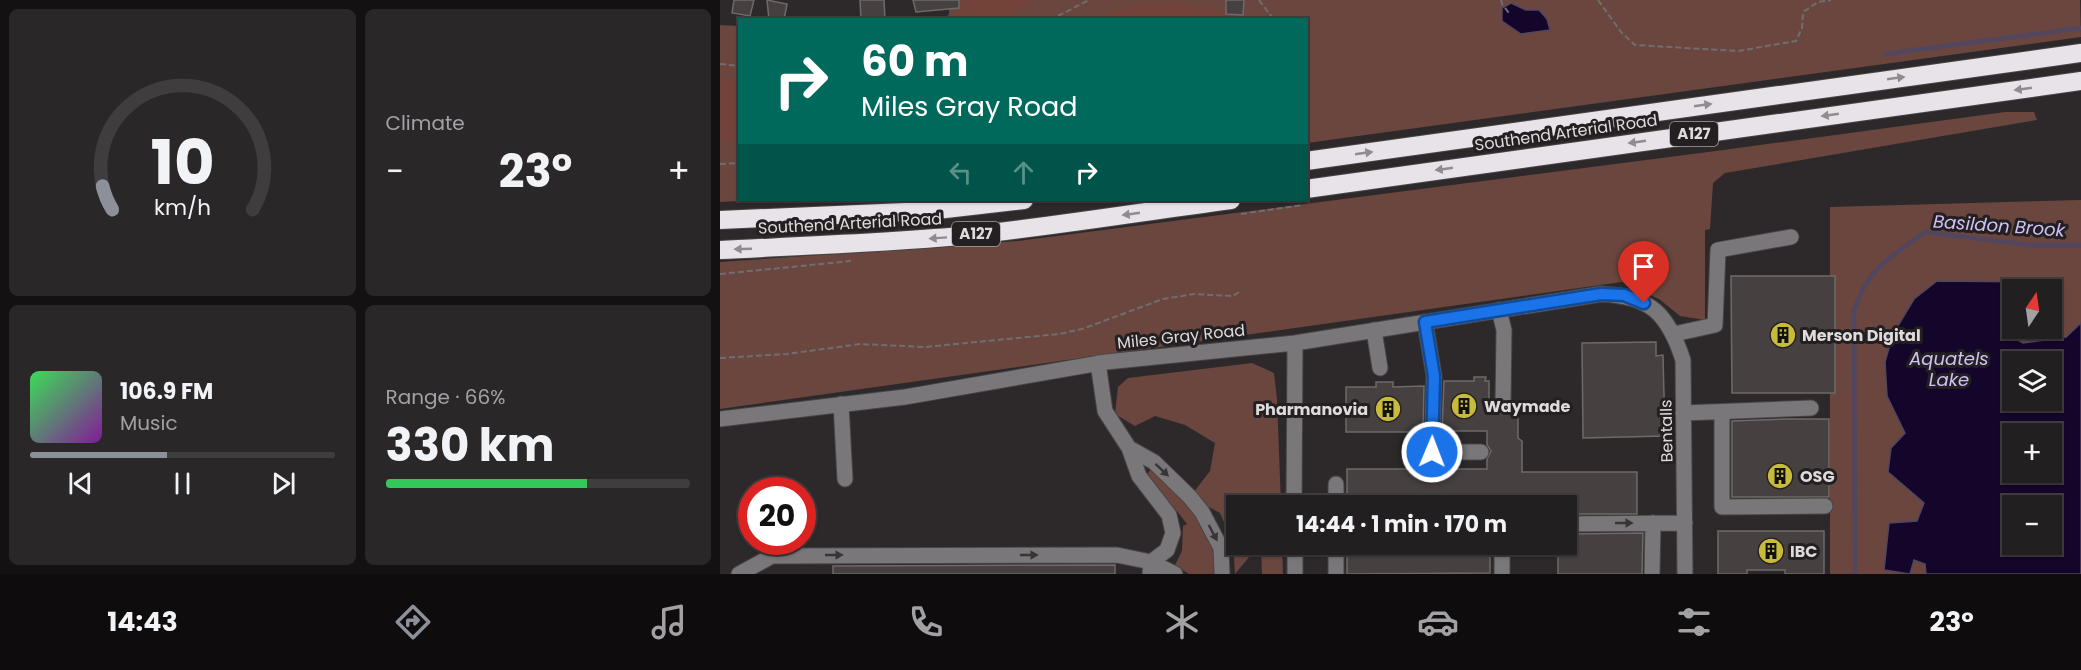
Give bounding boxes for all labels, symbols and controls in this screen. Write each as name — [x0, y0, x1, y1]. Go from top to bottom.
text: 60 m — [861, 32, 969, 91]
icon: right — [762, 42, 840, 120]
one-way arrow — [1887, 74, 1906, 83]
one-way arrow — [2013, 84, 2032, 93]
text: Miles Gray Road — [861, 88, 1078, 125]
one-way arrow — [1694, 100, 1713, 109]
street label: Southend Arterial Road — [1473, 108, 1659, 157]
text: Climate — [386, 109, 465, 137]
one-way arrow — [1820, 111, 1839, 120]
text: 10 — [150, 118, 214, 206]
road number: A127 — [1670, 122, 1718, 146]
one-way arrow — [1627, 137, 1646, 146]
text: 23° — [499, 140, 572, 203]
text: − — [386, 148, 404, 195]
text: + — [667, 148, 690, 195]
one-way arrow — [1355, 148, 1374, 157]
icon: left — [944, 156, 977, 189]
icon: ahead — [1007, 156, 1040, 189]
icon: right — [1070, 156, 1103, 189]
one-way arrow — [1434, 165, 1453, 174]
text: km/h — [154, 192, 211, 223]
street label: Southend Arterial Road — [757, 207, 943, 240]
water label: Basildon Brook — [1932, 208, 2067, 243]
one-way arrow — [1122, 209, 1141, 218]
road number: A127 — [952, 222, 1000, 246]
one-way arrow — [928, 233, 947, 242]
pin — [1618, 241, 1669, 303]
one-way arrow — [734, 244, 753, 253]
icon: arrive — [1627, 250, 1660, 283]
north arrow — [2002, 279, 2062, 339]
map controls — [2002, 279, 2062, 555]
street label: Miles Gray Road — [1116, 318, 1246, 355]
building icon: Merson Digital — [1768, 320, 1798, 350]
place label: Merson Digital — [1802, 324, 1921, 347]
water label: Aquatels Lake — [1908, 346, 1989, 392]
button: layers — [2002, 351, 2062, 411]
text: 106.9 FM — [120, 376, 213, 407]
text: Range · 66% — [386, 383, 505, 411]
building icon: Waymade — [1449, 391, 1479, 421]
building icon: Pharmanovia — [1373, 394, 1403, 424]
place label: Waymade — [1484, 395, 1570, 418]
place label: Pharmanovia — [1255, 398, 1368, 421]
street label: Bentalls — [1654, 399, 1679, 463]
text: Music — [120, 409, 178, 437]
text: 330 km — [386, 414, 554, 477]
position arrow — [1400, 420, 1464, 484]
button: + — [2002, 423, 2062, 483]
building icon: OSG — [1765, 461, 1795, 491]
one-way arrow — [1155, 462, 1169, 476]
place label: OSG — [1800, 465, 1835, 488]
icon: previous — [64, 467, 97, 500]
icon: pause — [166, 467, 199, 500]
icon: next — [267, 467, 300, 500]
speed limit sign: 20 — [738, 477, 816, 555]
button: − — [2002, 495, 2062, 555]
text: 14:44 · 1 min · 170 m — [1296, 509, 1507, 540]
one-way arrow — [1615, 518, 1634, 528]
one-way arrow — [1208, 525, 1218, 542]
building icon: IBC — [1756, 536, 1786, 566]
place label: IBC — [1790, 540, 1817, 563]
one-way arrow — [825, 550, 844, 560]
one-way arrow — [1020, 550, 1039, 560]
icon: directions — [392, 601, 434, 643]
icon: music — [648, 601, 690, 643]
icon: phone — [905, 601, 947, 643]
icon: climate — [1161, 601, 1203, 643]
icon: car — [1417, 601, 1459, 643]
icon: filters — [1673, 601, 1715, 643]
text: 14:43 — [107, 603, 178, 640]
text: 23° — [1930, 603, 1974, 640]

